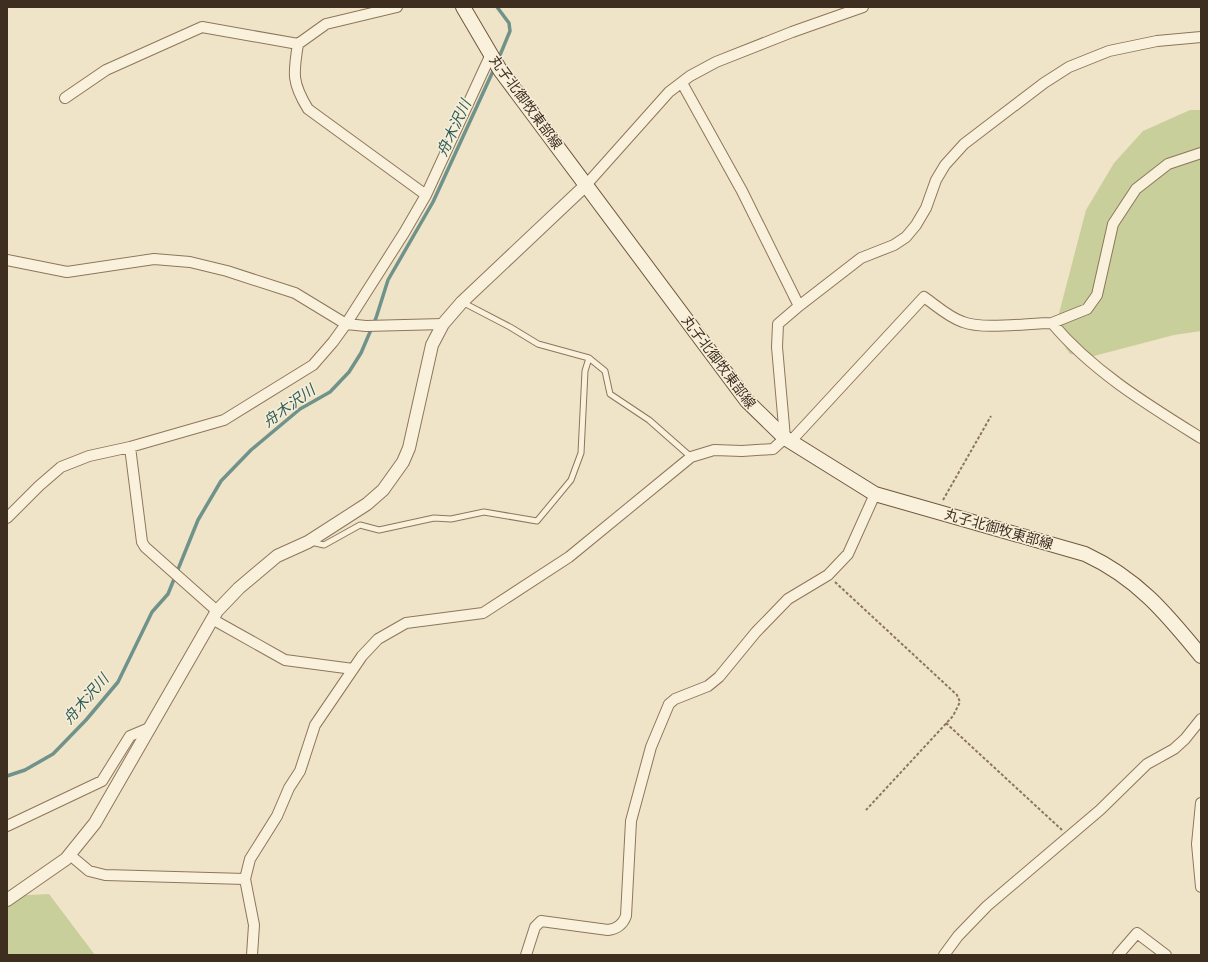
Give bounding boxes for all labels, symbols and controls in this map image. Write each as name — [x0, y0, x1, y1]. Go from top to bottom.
street label: 丸子北御牧東部線 — [487, 52, 565, 152]
water label: 舟木沢川 — [434, 96, 475, 159]
street label: 丸子北御牧東部線 — [679, 312, 759, 412]
water label: 舟木沢川 — [260, 381, 320, 430]
street label: 丸子北御牧東部線 — [943, 506, 1055, 552]
water label: 舟木沢川 — [60, 670, 113, 727]

